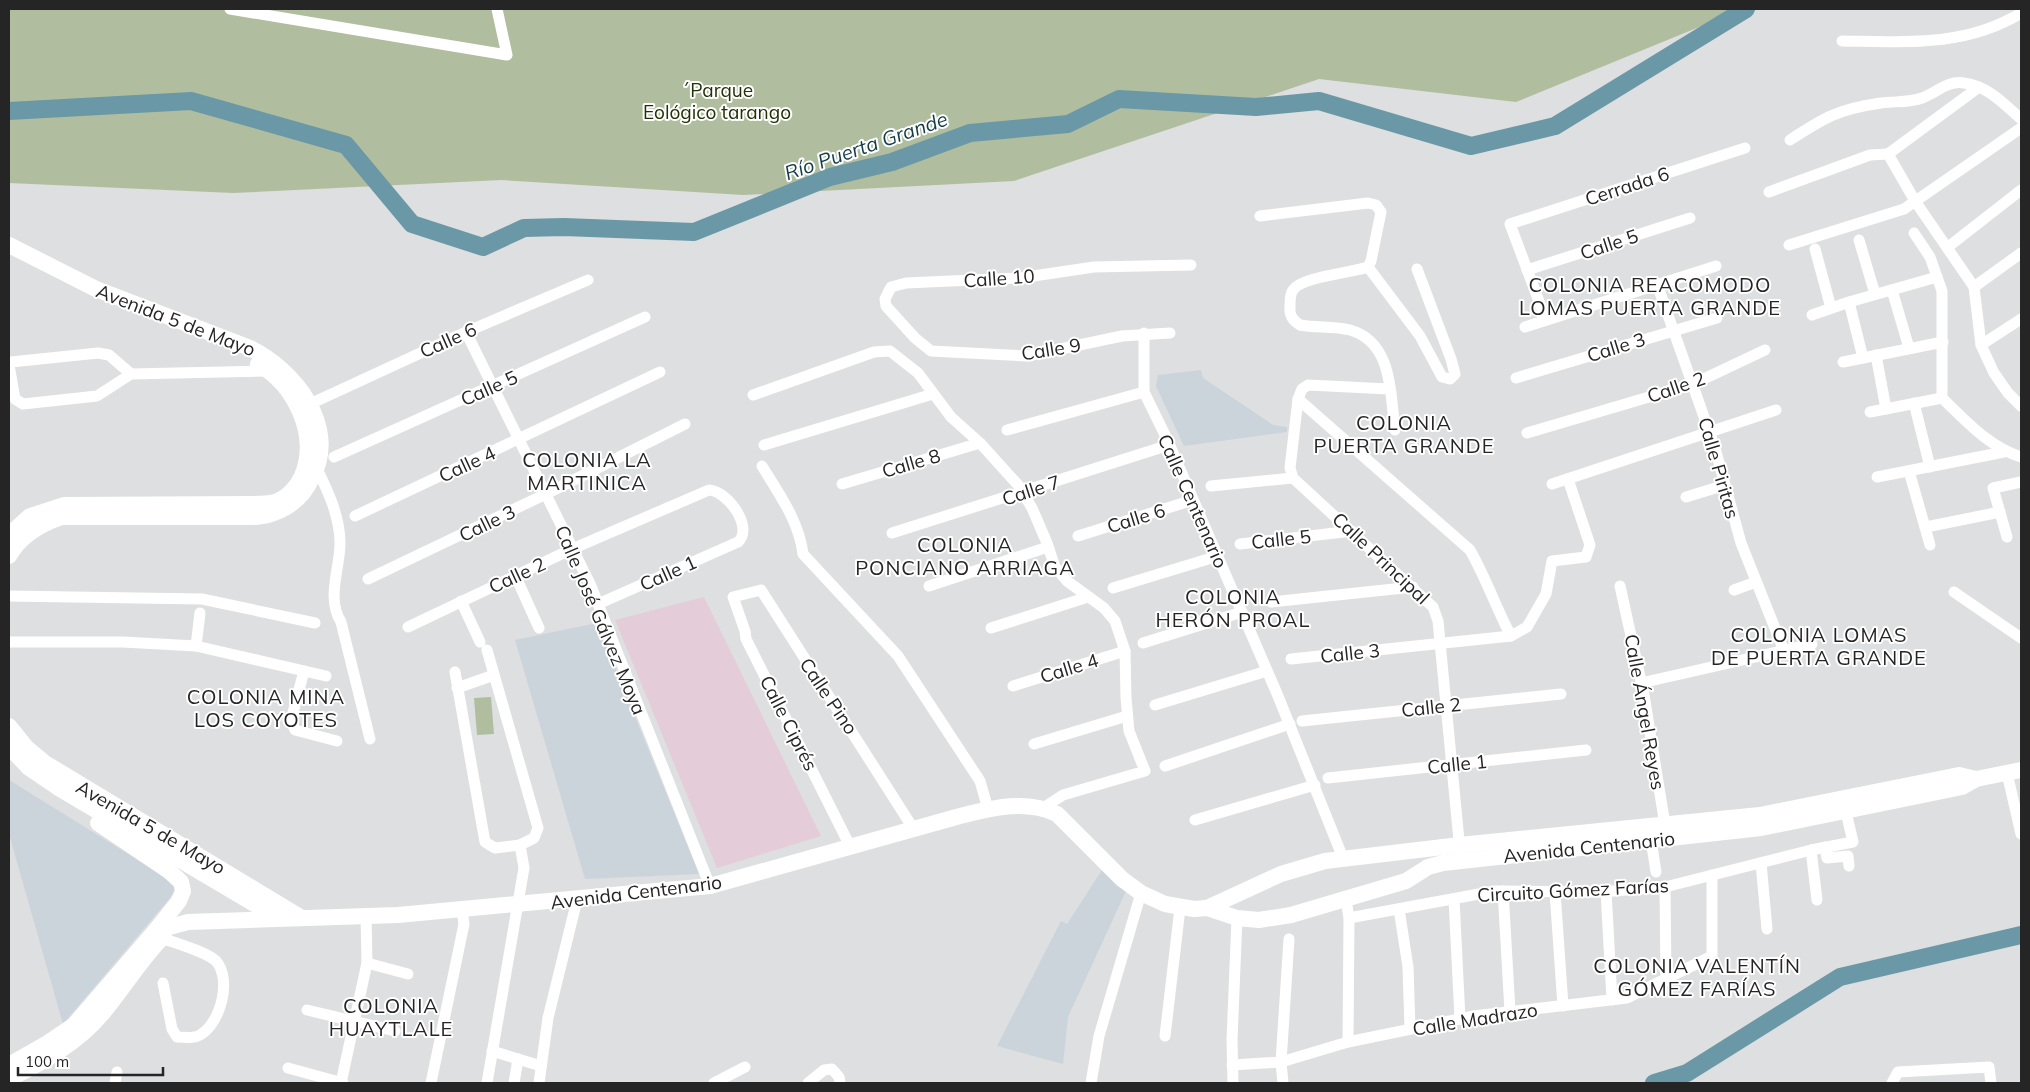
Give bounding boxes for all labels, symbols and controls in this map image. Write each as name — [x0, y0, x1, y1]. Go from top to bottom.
park label: ´Parque Eológico tarango — [643, 78, 791, 124]
water label: Río Puerta Grande — [781, 106, 951, 185]
street label: Cerrada 6 — [1582, 161, 1672, 211]
street label: Calle 5 — [1577, 223, 1641, 265]
street label: Calle 10 — [963, 264, 1035, 292]
district label: COLONIA REACOMODO LOMAS PUERTA GRANDE — [1519, 272, 1781, 320]
street label: Avenida 5 de Mayo — [93, 279, 259, 361]
street label: Calle 6 — [416, 317, 480, 363]
street label: Calle 3 — [1584, 327, 1648, 367]
street label: Calle 9 — [1020, 332, 1082, 366]
street label: Calle 5 — [457, 365, 521, 411]
street label: Calle 2 — [1644, 366, 1708, 408]
district label: COLONIA PUERTA GRANDE — [1314, 410, 1494, 458]
street label: Calle Piritas — [1693, 415, 1745, 521]
street label: Calle Centenario — [1153, 430, 1233, 572]
street label: Calle 4 — [435, 440, 499, 488]
street label: Calle 8 — [879, 443, 943, 483]
district label: COLONIA LA MARTINICA — [522, 447, 652, 495]
street label: Calle 7 — [999, 469, 1063, 511]
street label: Calle 6 — [1104, 498, 1168, 538]
street label: Calle 3 — [455, 499, 519, 547]
street label: Calle Principal — [1327, 507, 1435, 609]
street label: Calle José Gálvez Moya — [550, 522, 652, 718]
street label: Calle 5 — [1250, 524, 1312, 554]
district label: COLONIA PONCIANO ARRIAGA — [855, 532, 1075, 580]
street label: Calle 1 — [636, 550, 700, 596]
street label: Calle 2 — [485, 551, 549, 599]
district label: COLONIA HERÓN PROAL — [1156, 584, 1310, 632]
district label: COLONIA LOMAS DE PUERTA GRANDE — [1711, 622, 1927, 670]
street label: Calle Ángel Reyes — [1619, 632, 1671, 792]
street label: Calle 3 — [1319, 638, 1381, 668]
street label: Calle 4 — [1037, 648, 1101, 688]
street label: Calle Pino — [795, 653, 863, 739]
street label: Calle Ciprés — [755, 671, 823, 775]
district label: COLONIA MINA LOS COYOTES — [187, 684, 345, 732]
street label: Calle 2 — [1400, 692, 1462, 722]
street label: Calle 1 — [1426, 749, 1488, 779]
street label: Avenida 5 de Mayo — [72, 774, 230, 880]
street label: Avenida Centenario — [1502, 826, 1676, 868]
street label: Avenida Centenario — [549, 870, 723, 914]
street label: Circuito Gómez Farías — [1476, 873, 1670, 907]
district label: COLONIA VALENTÍN GÓMEZ FARÍAS — [1593, 953, 1801, 1001]
district label: COLONIA HUAYTLALE — [329, 993, 453, 1041]
street label: Calle Madrazo — [1411, 997, 1539, 1041]
scale bar — [18, 1044, 162, 1076]
text: 100 m — [25, 1052, 69, 1071]

